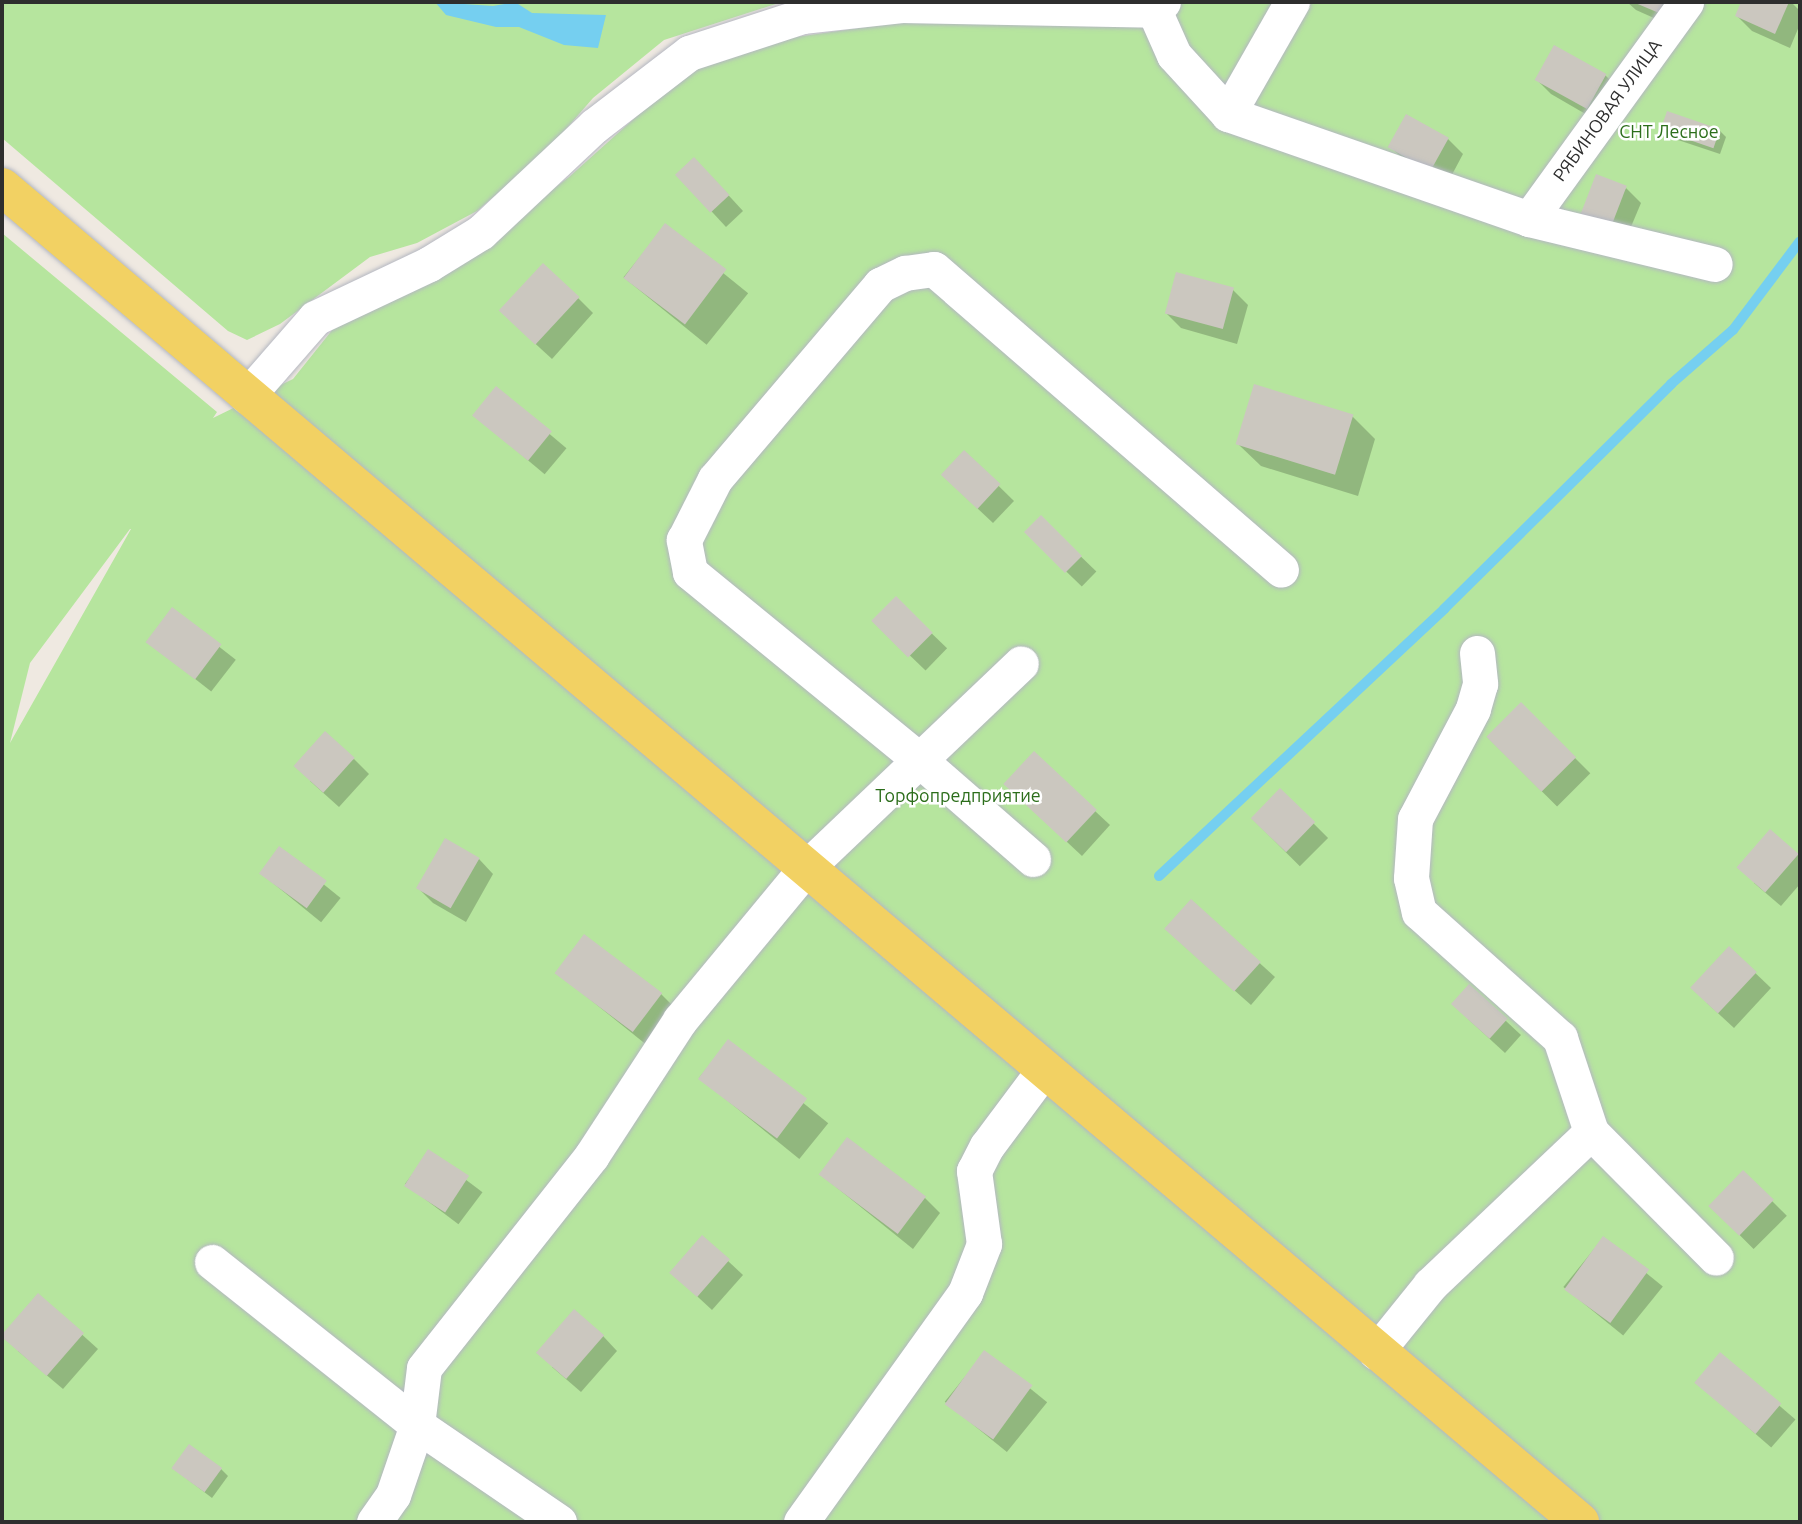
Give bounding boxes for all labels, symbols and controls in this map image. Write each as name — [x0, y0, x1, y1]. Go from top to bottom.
street label: РЯБИНОВАЯ УЛИЦА — [1548, 35, 1666, 185]
park label: СНТ Лесное — [1619, 120, 1719, 142]
park label: Торфопредприятие — [875, 784, 1041, 806]

